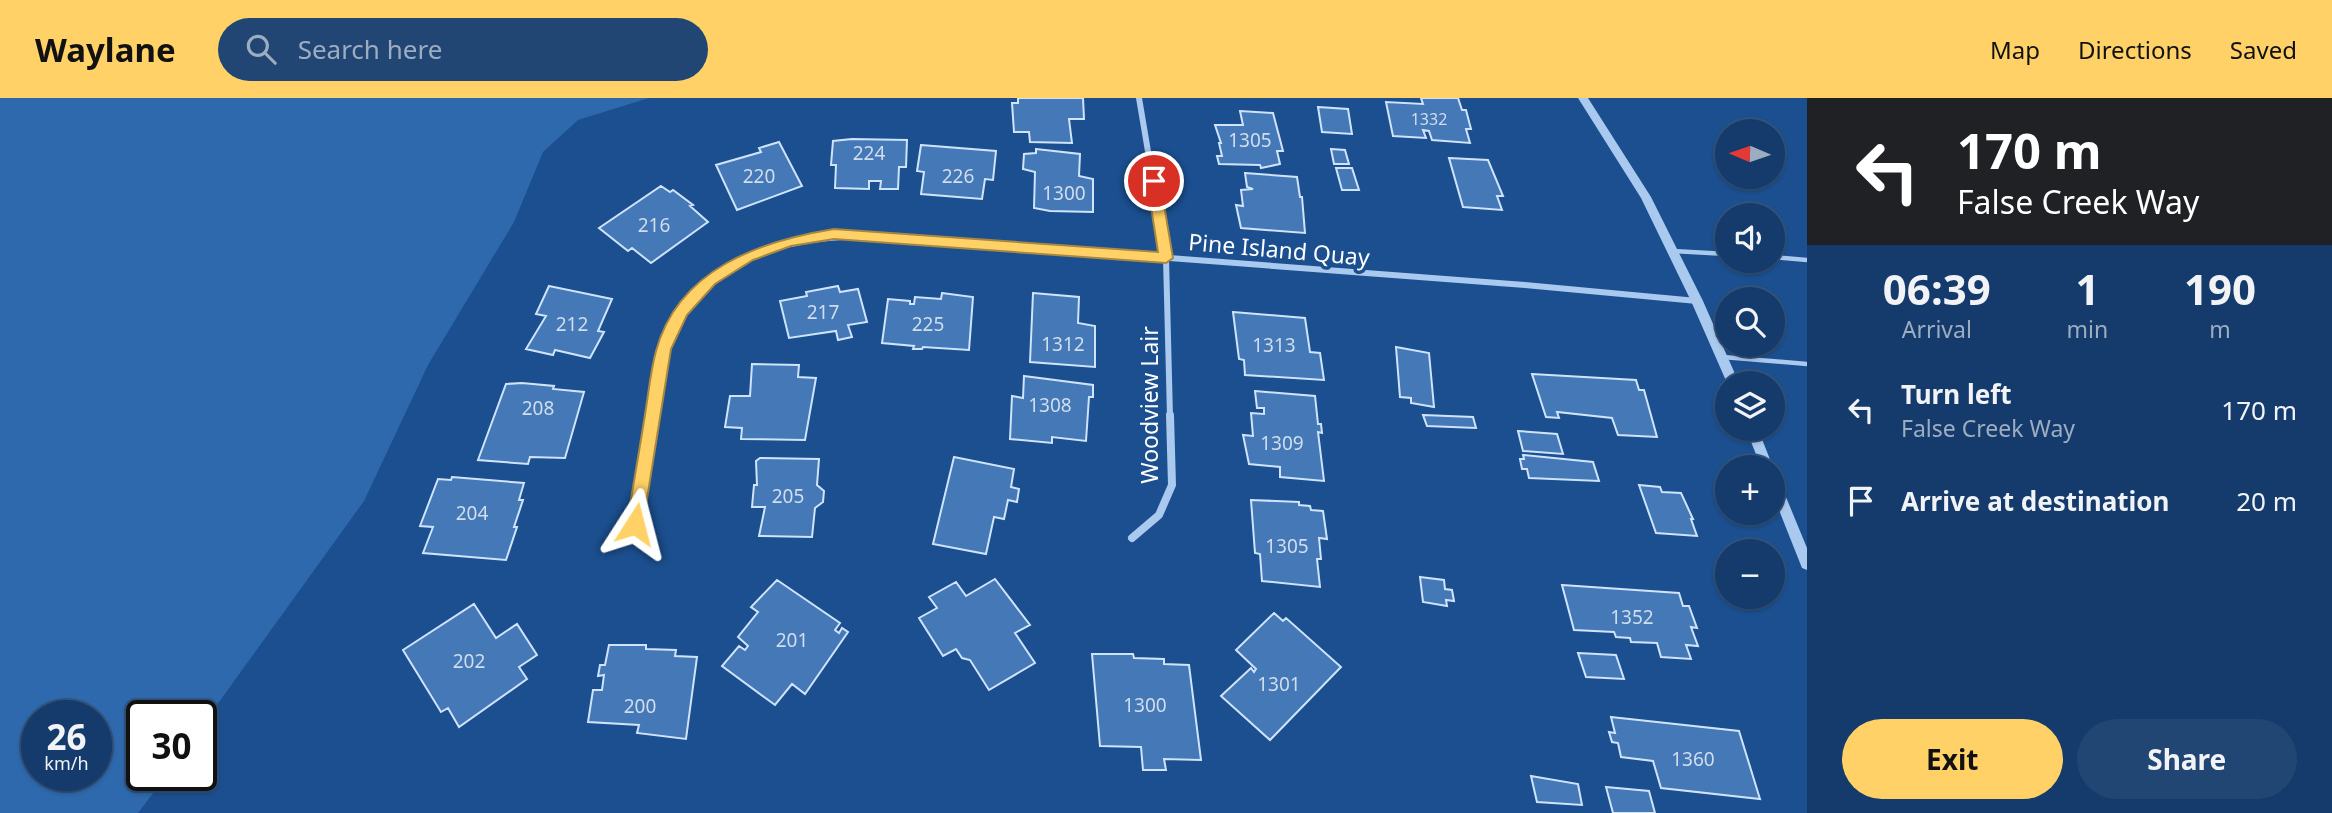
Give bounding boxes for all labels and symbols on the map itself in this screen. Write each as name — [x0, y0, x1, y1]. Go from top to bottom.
house number: 1332 — [1411, 108, 1447, 130]
north arrow — [1715, 119, 1785, 189]
house number: 1305 — [1228, 127, 1272, 153]
house number: 224 — [853, 140, 885, 166]
pin — [1124, 151, 1184, 211]
house number: 220 — [743, 163, 775, 189]
house number: 226 — [942, 163, 974, 189]
house number: 1300 — [1042, 180, 1086, 206]
house number: 216 — [638, 212, 670, 238]
street label: Pine Island Quay — [1187, 225, 1371, 273]
house number: 217 — [807, 299, 839, 325]
house number: 212 — [556, 311, 588, 337]
house number: 225 — [912, 311, 944, 337]
street label: Woodview Lair — [1133, 326, 1165, 484]
house number: 1312 — [1041, 331, 1085, 357]
house number: 1313 — [1252, 332, 1296, 358]
house number: 1308 — [1028, 392, 1072, 418]
house number: 208 — [522, 395, 554, 421]
house number: 1309 — [1260, 430, 1304, 456]
house number: 205 — [772, 483, 804, 509]
position arrow — [598, 487, 672, 561]
house number: 204 — [456, 500, 488, 526]
house number: 1305 — [1265, 533, 1309, 559]
house number: 1352 — [1610, 604, 1654, 630]
house number: 201 — [776, 627, 808, 653]
house number: 202 — [453, 648, 485, 674]
house number: 1301 — [1257, 671, 1301, 697]
house number: 1300 — [1123, 692, 1167, 718]
house number: 200 — [624, 693, 656, 719]
speed limit sign: 30 — [126, 700, 217, 791]
house number: 1360 — [1671, 746, 1715, 772]

